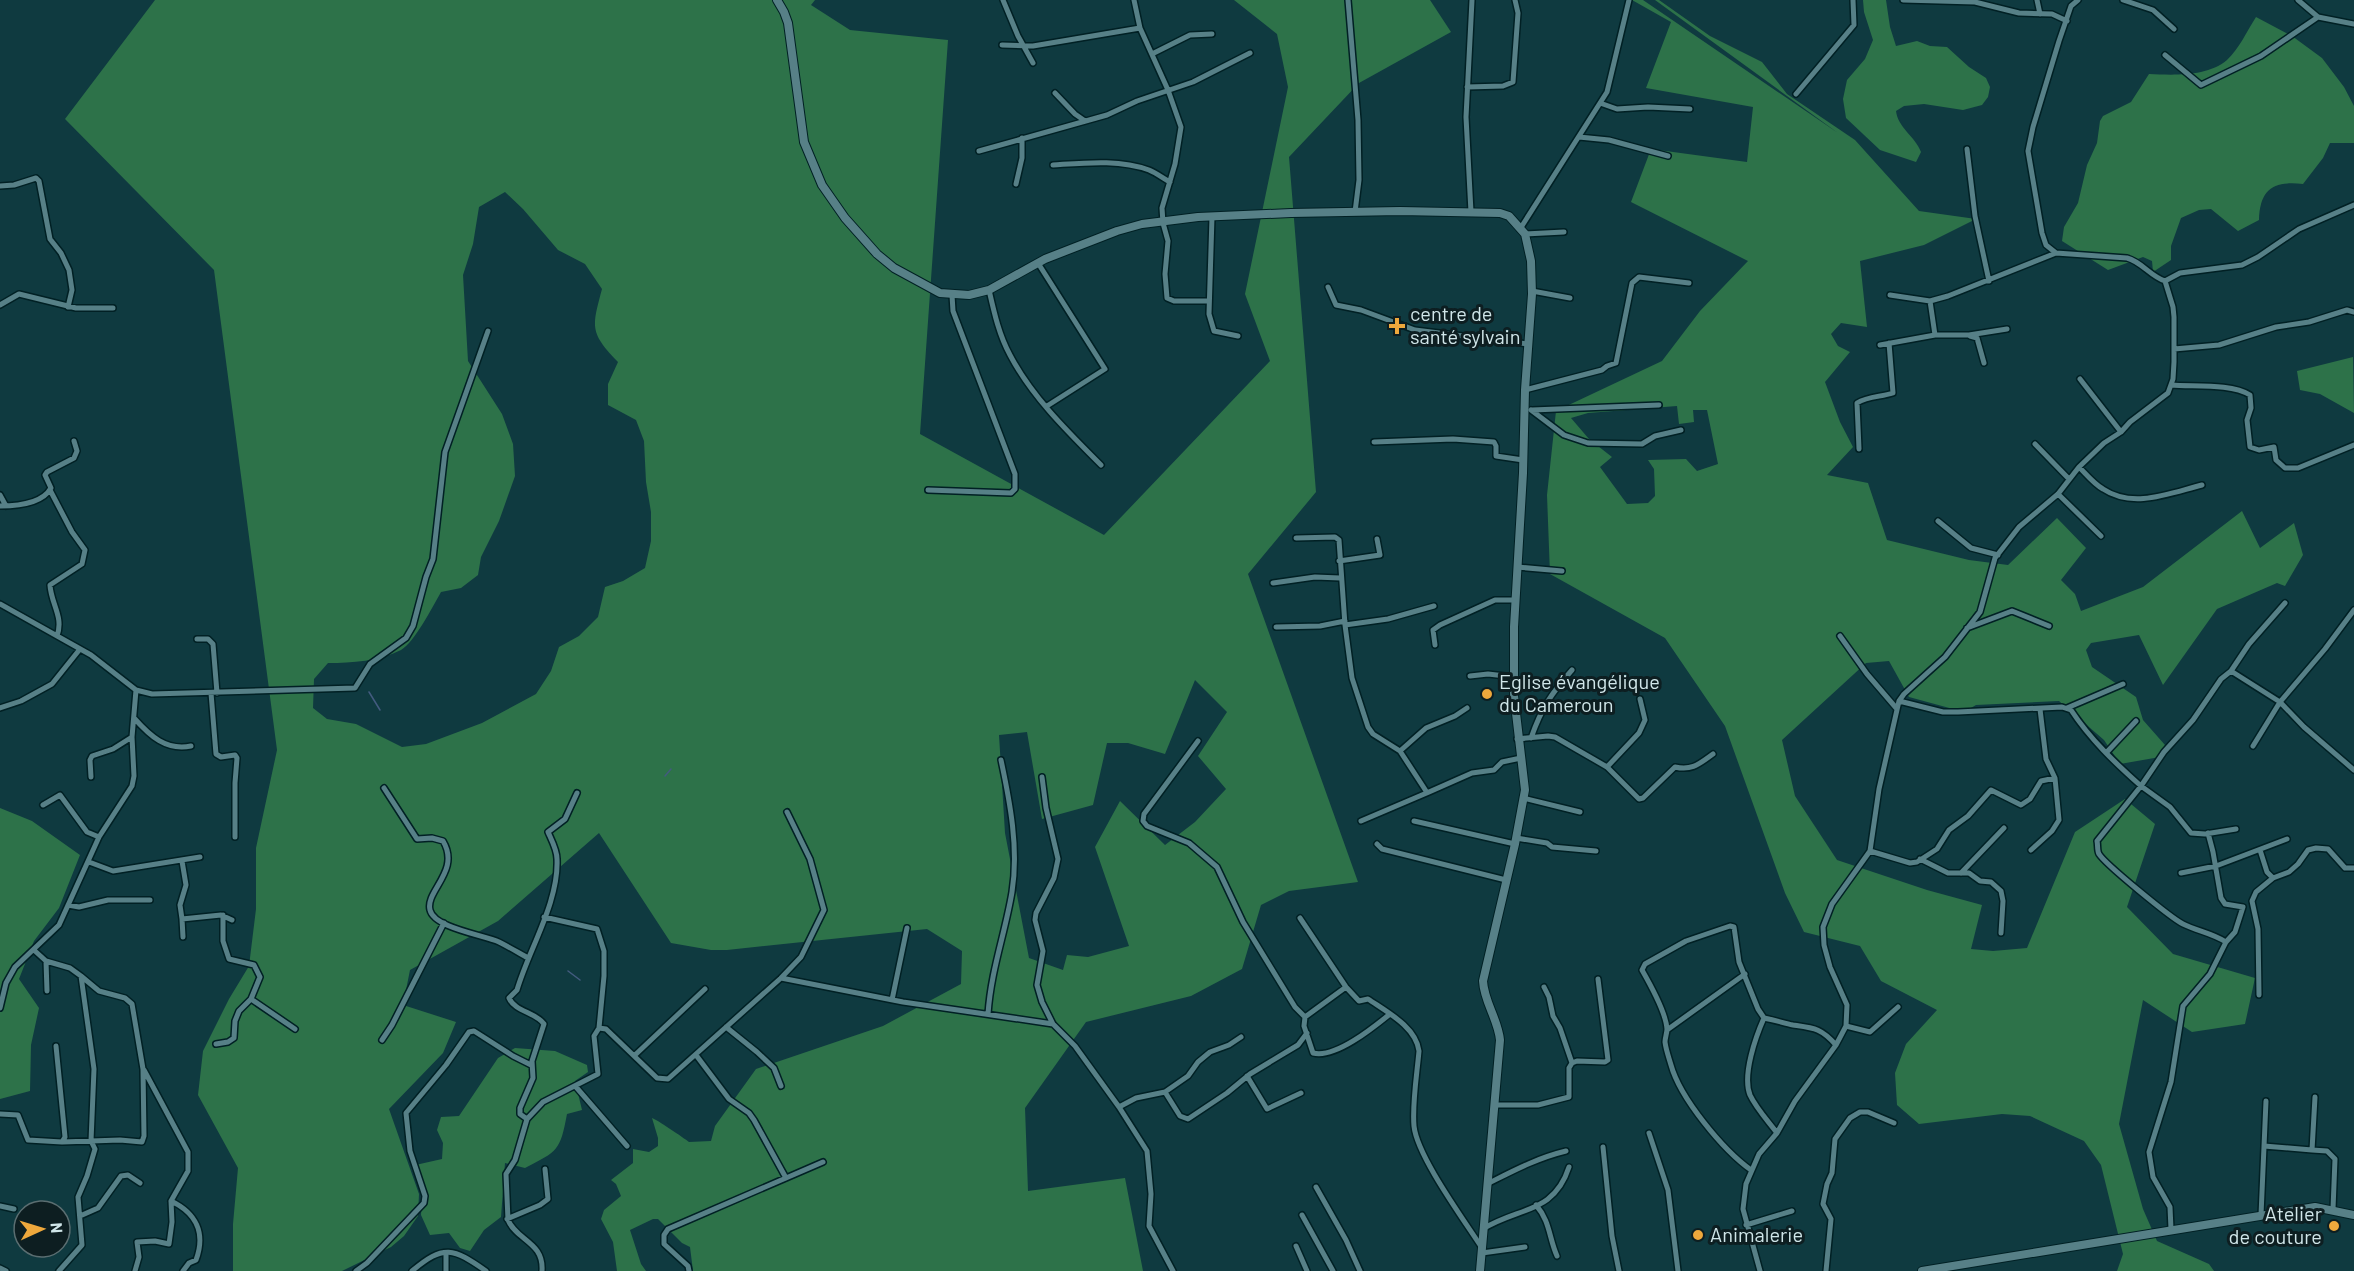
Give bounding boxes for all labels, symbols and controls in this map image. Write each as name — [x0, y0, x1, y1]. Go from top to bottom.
place label: centre de santé sylvain — [1410, 301, 1520, 348]
marker: centre de santé sylvain — [1388, 317, 1406, 335]
place label: Eglise évangélique du Cameroun — [1499, 669, 1660, 716]
marker: Eglise évangélique du Cameroun — [1480, 687, 1494, 701]
north arrow — [12, 1199, 72, 1259]
place label: Atelier de couture — [2229, 1201, 2322, 1248]
marker: Atelier de couture — [2327, 1219, 2341, 1233]
text: N — [48, 1222, 67, 1234]
place label: Animalerie — [1710, 1222, 1803, 1246]
marker: Animalerie — [1691, 1228, 1705, 1242]

